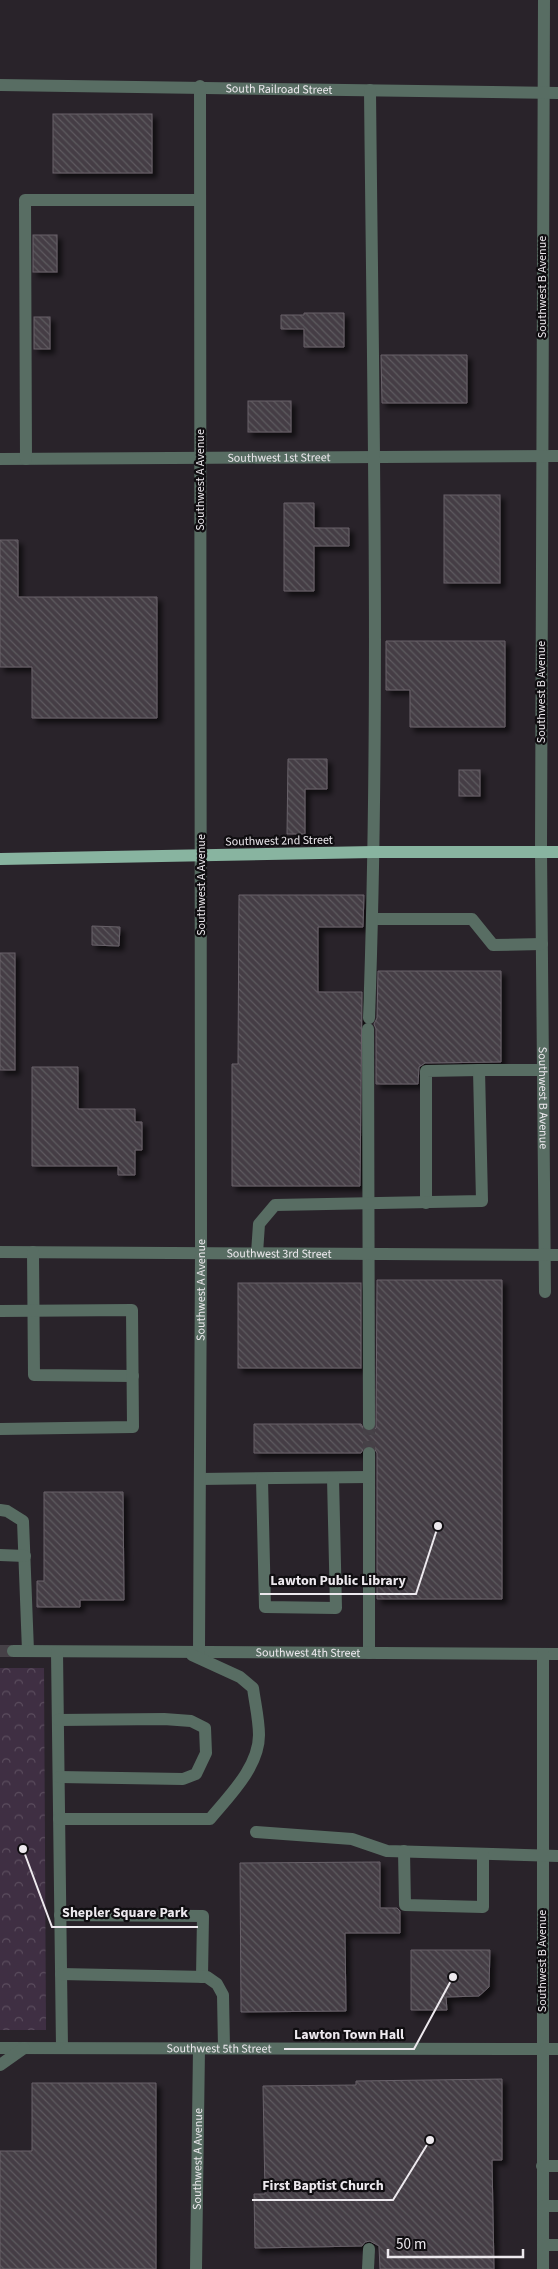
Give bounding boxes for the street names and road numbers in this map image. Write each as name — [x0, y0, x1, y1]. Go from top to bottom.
street label: South Railroad Street — [225, 80, 333, 98]
street label: Southwest B Avenue — [534, 236, 551, 338]
street label: Southwest A Avenue — [192, 429, 209, 531]
street label: Southwest 1st Street — [227, 449, 331, 466]
street label: Southwest B Avenue — [533, 641, 550, 743]
street label: Southwest 2nd Street — [225, 832, 333, 850]
street label: Southwest A Avenue — [193, 834, 210, 936]
street label: Southwest B Avenue — [534, 1047, 552, 1149]
street label: Southwest A Avenue — [192, 1239, 210, 1341]
street label: Southwest 3rd Street — [226, 1245, 332, 1262]
street label: Southwest 4th Street — [255, 1644, 361, 1661]
street label: Southwest B Avenue — [534, 1910, 551, 2012]
street label: Southwest 5th Street — [167, 2040, 271, 2057]
street label: Southwest A Avenue — [188, 2108, 207, 2210]

